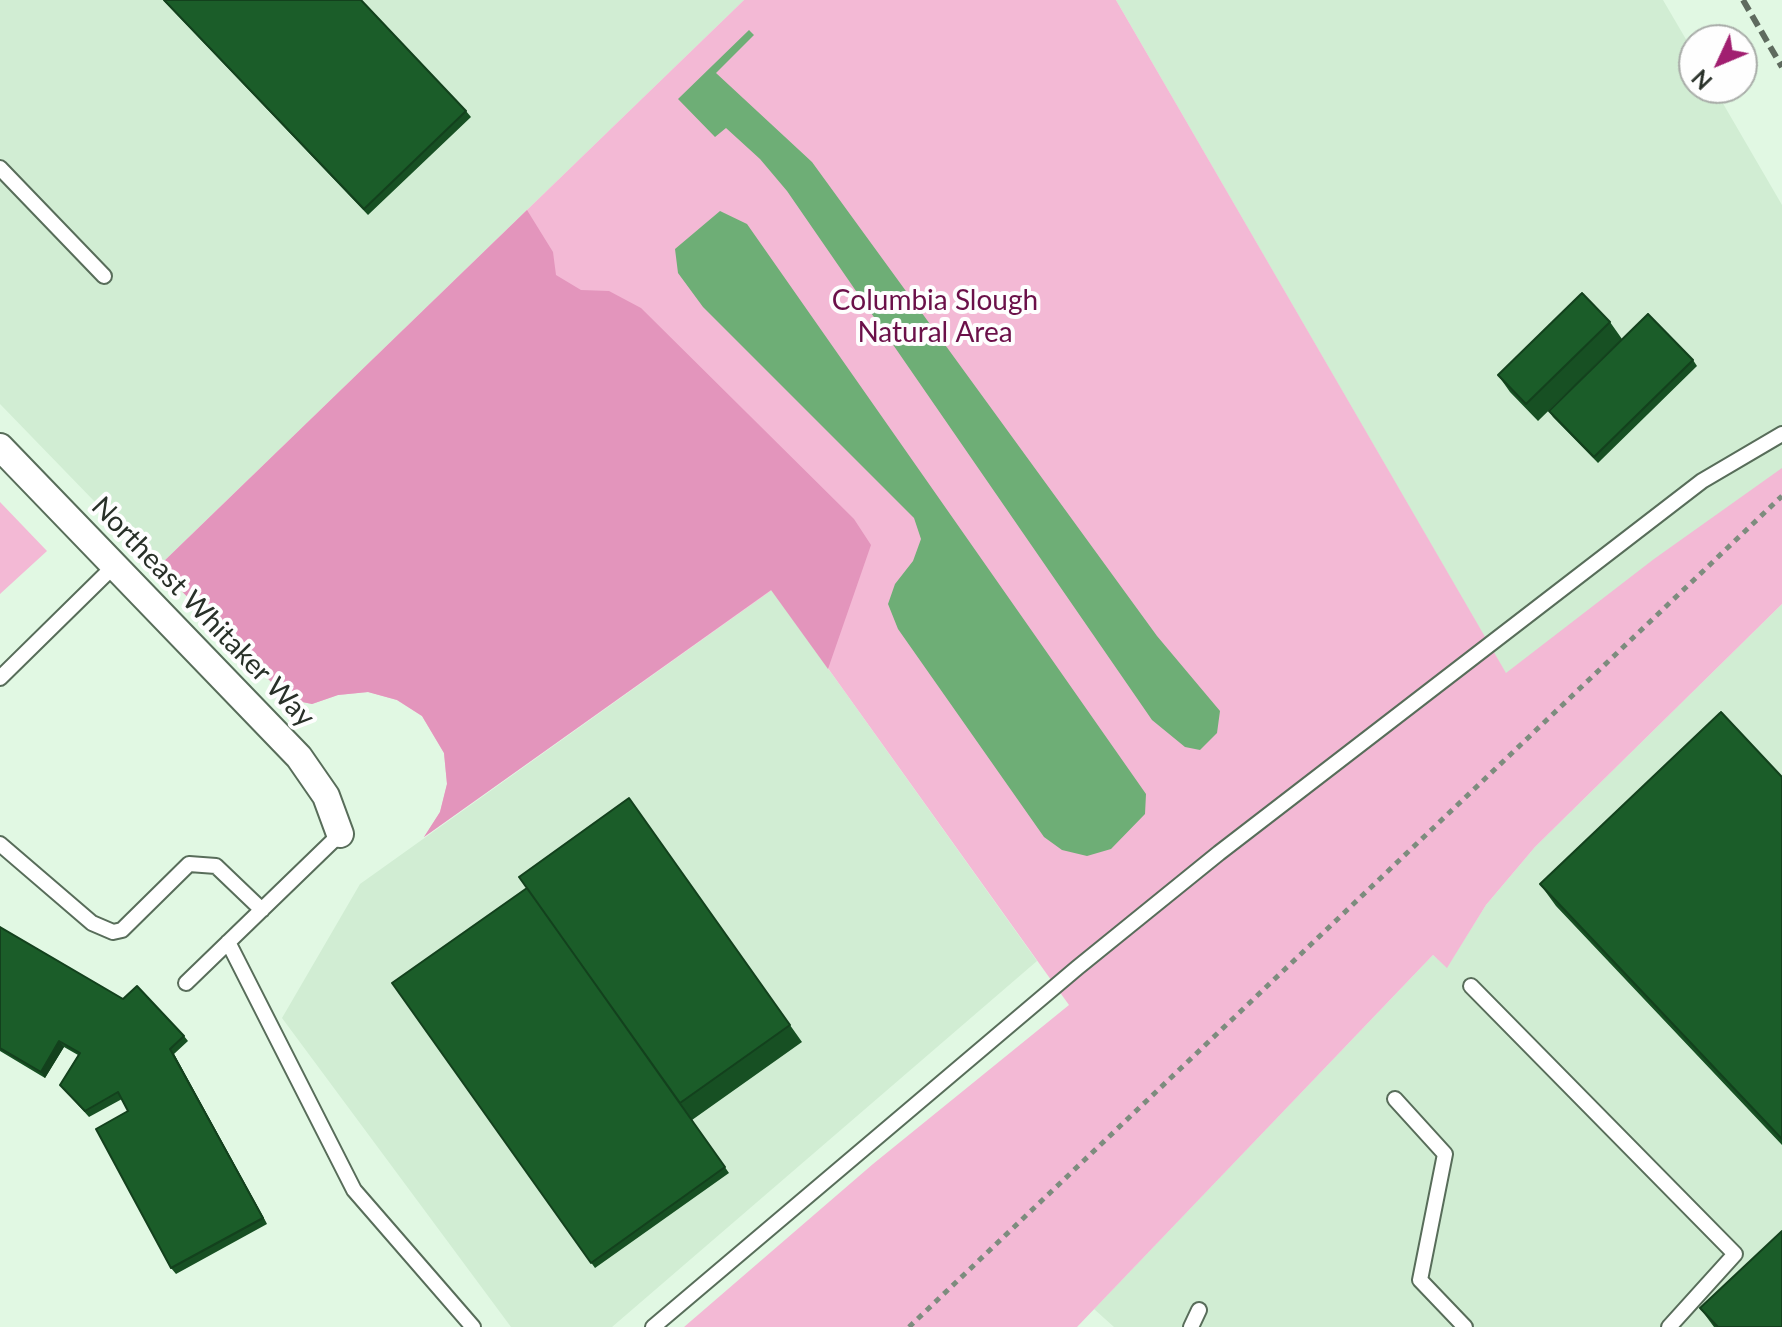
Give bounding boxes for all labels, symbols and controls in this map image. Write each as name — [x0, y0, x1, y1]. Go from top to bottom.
north arrow — [1678, 24, 1758, 104]
text: N — [1686, 64, 1717, 95]
park label: Columbia Slough Natural Area — [832, 284, 1038, 350]
street label: Northeast Whitaker Way — [84, 490, 322, 734]

